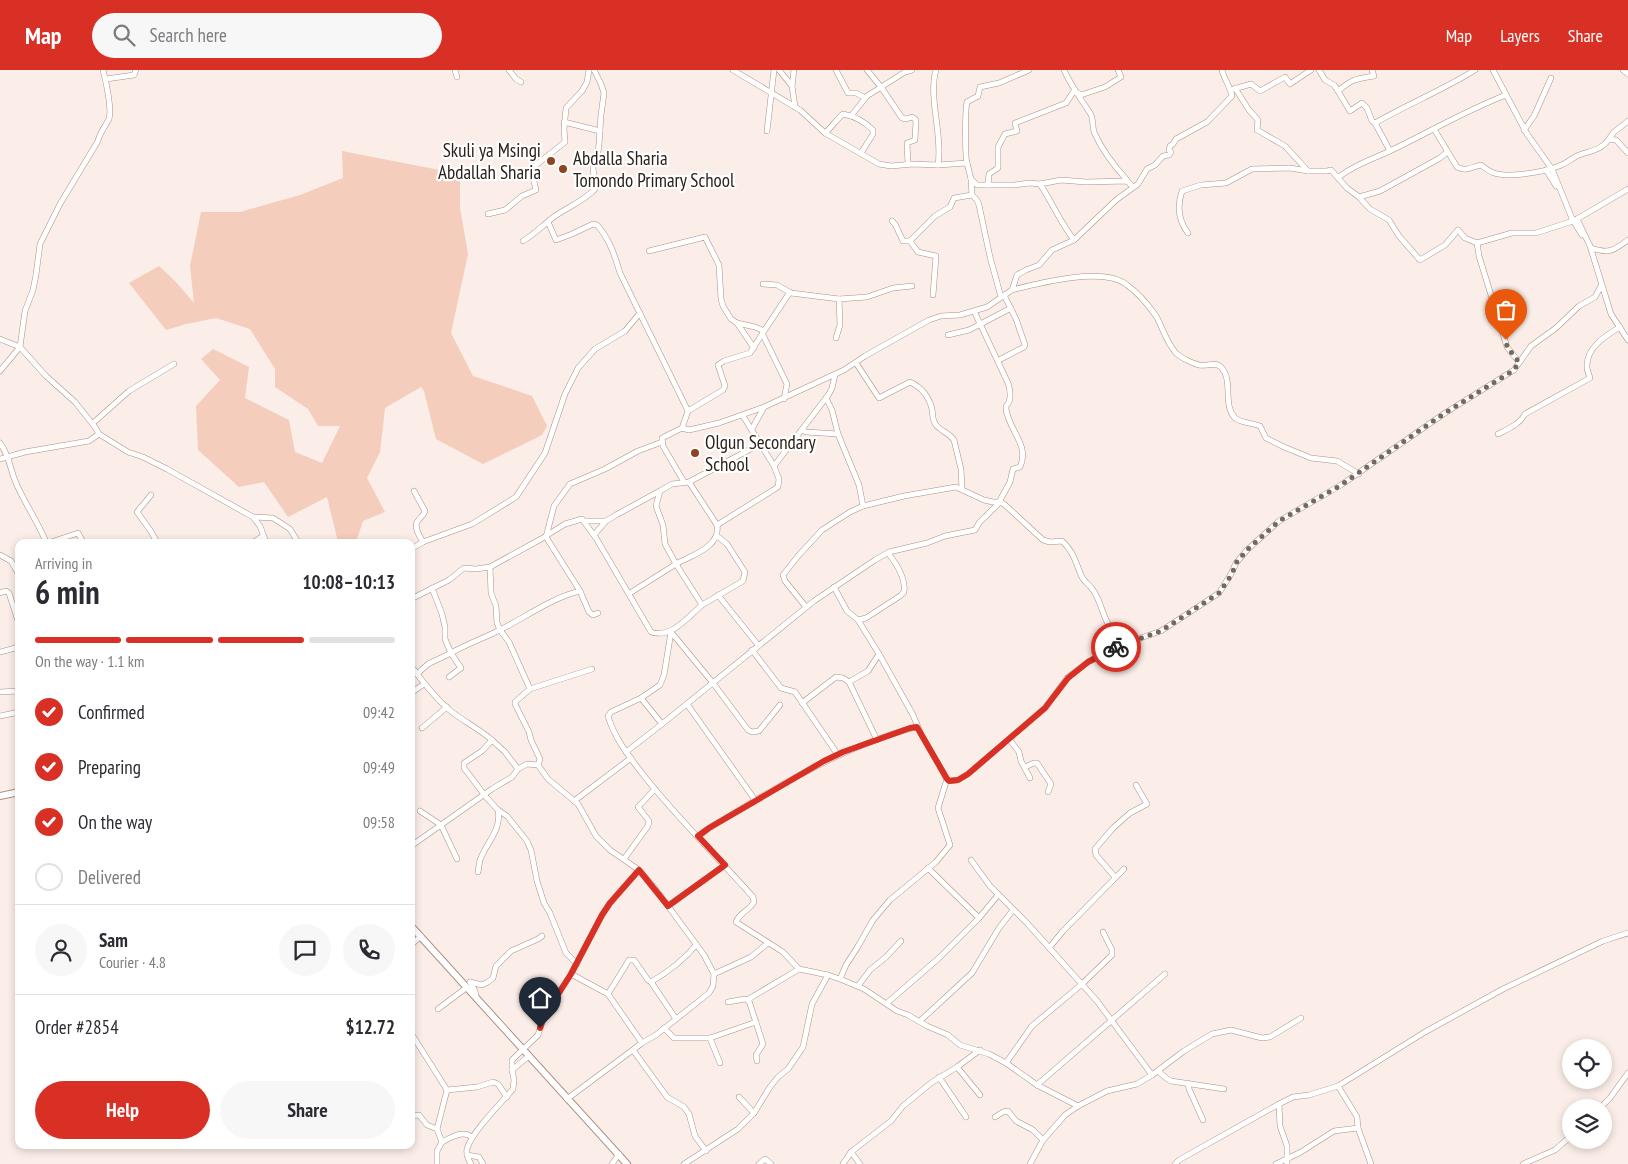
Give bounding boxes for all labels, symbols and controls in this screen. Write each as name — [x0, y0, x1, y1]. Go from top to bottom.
search box — [92, 13, 442, 58]
text: Map — [25, 20, 62, 51]
icon: search — [110, 21, 138, 49]
text: Search here — [150, 23, 227, 47]
text: Map — [1446, 24, 1472, 47]
text: Layers — [1500, 24, 1540, 47]
text: Share — [1568, 24, 1603, 47]
place label: Skuli ya Msingi Abdallah Sharia — [438, 138, 541, 184]
place label: Abdalla Sharia Tomondo Primary School — [573, 146, 735, 192]
marker: Skuli ya Msingi Abdallah Sharia — [545, 155, 557, 167]
marker: Abdalla Sharia Tomondo Primary School — [557, 163, 569, 175]
pin — [1485, 289, 1527, 340]
icon: bag — [1492, 296, 1520, 324]
place label: Olgun Secondary School — [705, 430, 817, 476]
marker: Olgun Secondary School — [689, 447, 701, 459]
text: Arriving in — [35, 553, 92, 573]
text: 10:08–10:13 — [302, 570, 395, 594]
text: 6 min — [35, 571, 100, 613]
courier — [1091, 622, 1141, 672]
icon: bike — [1102, 633, 1130, 661]
text: On the way · 1.1 km — [35, 651, 145, 671]
icon: check — [35, 698, 63, 726]
text: Confirmed — [78, 700, 145, 724]
text: 09:42 — [363, 702, 395, 722]
icon: check — [35, 753, 63, 781]
text: Preparing — [78, 755, 141, 779]
text: 09:49 — [363, 757, 395, 777]
icon: check — [35, 808, 63, 836]
text: On the way — [78, 810, 152, 834]
text: 09:58 — [363, 812, 395, 832]
text: Delivered — [78, 865, 141, 889]
button: person — [35, 924, 87, 976]
button: chat — [279, 924, 331, 976]
button: phone — [343, 924, 395, 976]
text: Sam — [99, 928, 128, 952]
text: Courier · 4.8 — [99, 952, 166, 972]
pin — [519, 977, 561, 1028]
icon: home — [526, 984, 554, 1012]
text: Order #2854 — [35, 1015, 119, 1039]
text: $12.72 — [346, 1015, 395, 1039]
map controls — [1562, 1039, 1612, 1149]
button: locate — [1562, 1039, 1612, 1089]
button: Help — [35, 1081, 210, 1139]
button: Share — [220, 1081, 395, 1139]
button: layers — [1562, 1099, 1612, 1149]

